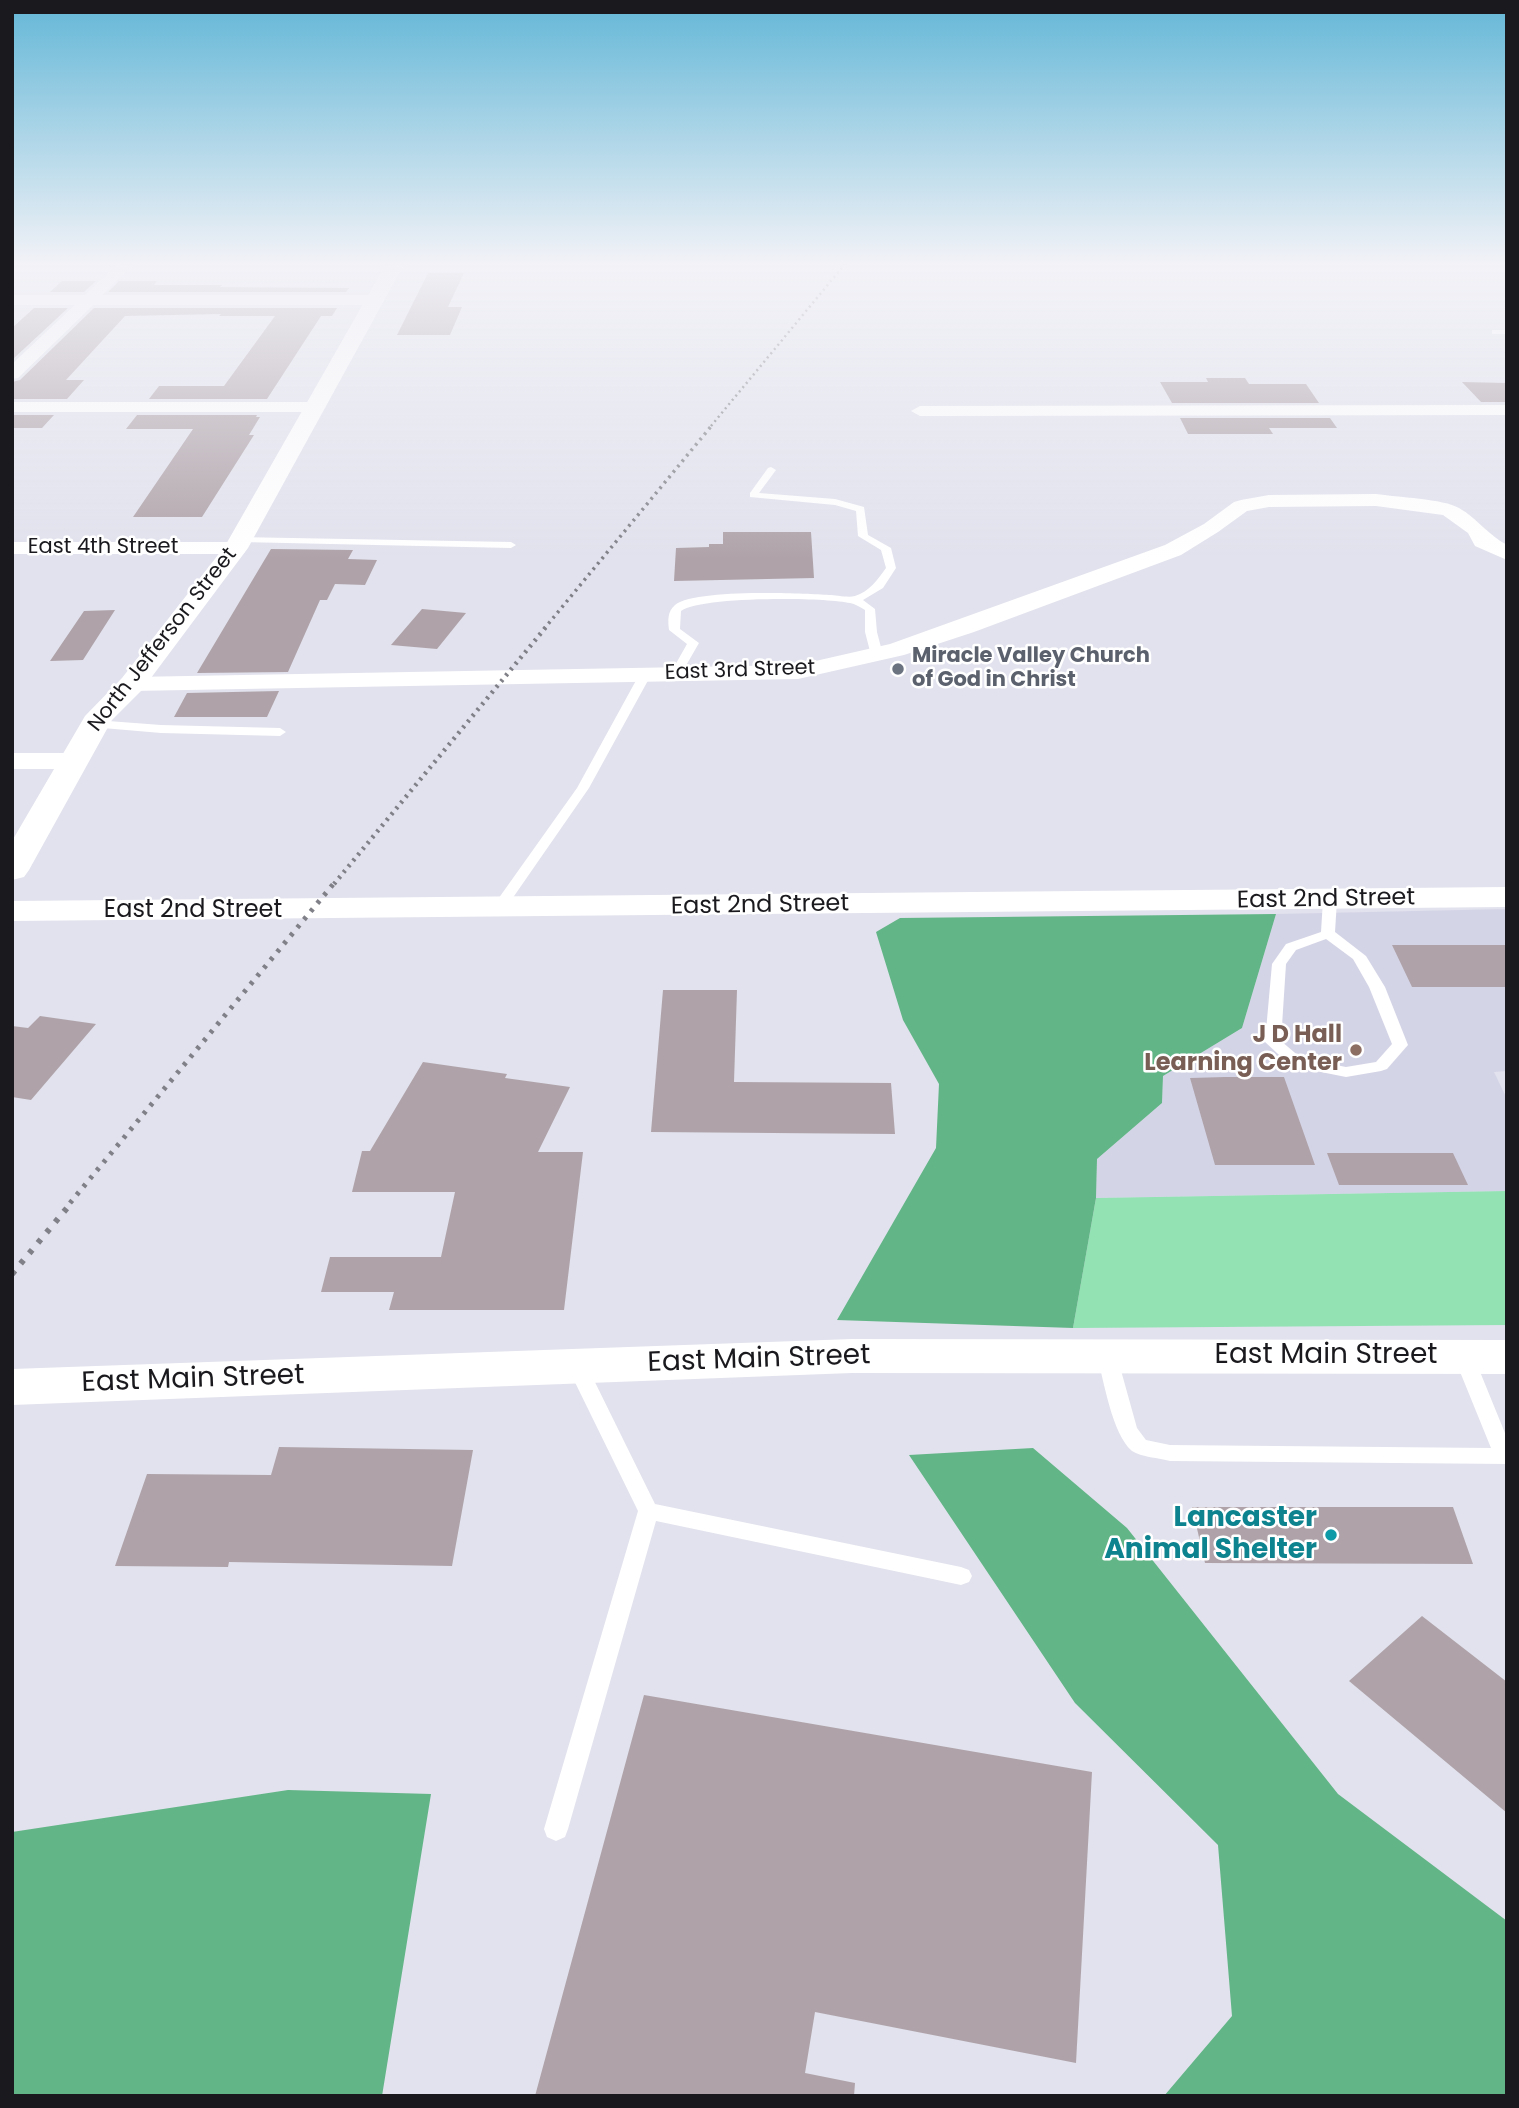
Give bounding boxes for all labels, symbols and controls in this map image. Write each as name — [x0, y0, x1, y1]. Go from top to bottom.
street label: East 4th Street — [28, 535, 178, 561]
street label: North Jefferson Street — [83, 543, 243, 737]
place label: Miracle Valley Church of God in Christ — [912, 644, 1150, 694]
street label: East 3rd Street — [664, 656, 816, 686]
marker: Miracle Valley Church of God in Christ — [890, 661, 906, 677]
street label: East 2nd Street — [1237, 884, 1415, 916]
street label: East 2nd Street — [671, 890, 849, 922]
street label: East 2nd Street — [104, 897, 282, 925]
place label: J D Hall Learning Center — [1144, 1022, 1342, 1078]
marker: J D Hall Learning Center — [1348, 1042, 1364, 1058]
street label: East Main Street — [647, 1339, 871, 1381]
street label: East Main Street — [1215, 1339, 1437, 1373]
street label: East Main Street — [81, 1359, 305, 1401]
place label: Lancaster Animal Shelter — [1104, 1502, 1317, 1568]
marker: Lancaster Animal Shelter — [1323, 1527, 1339, 1543]

